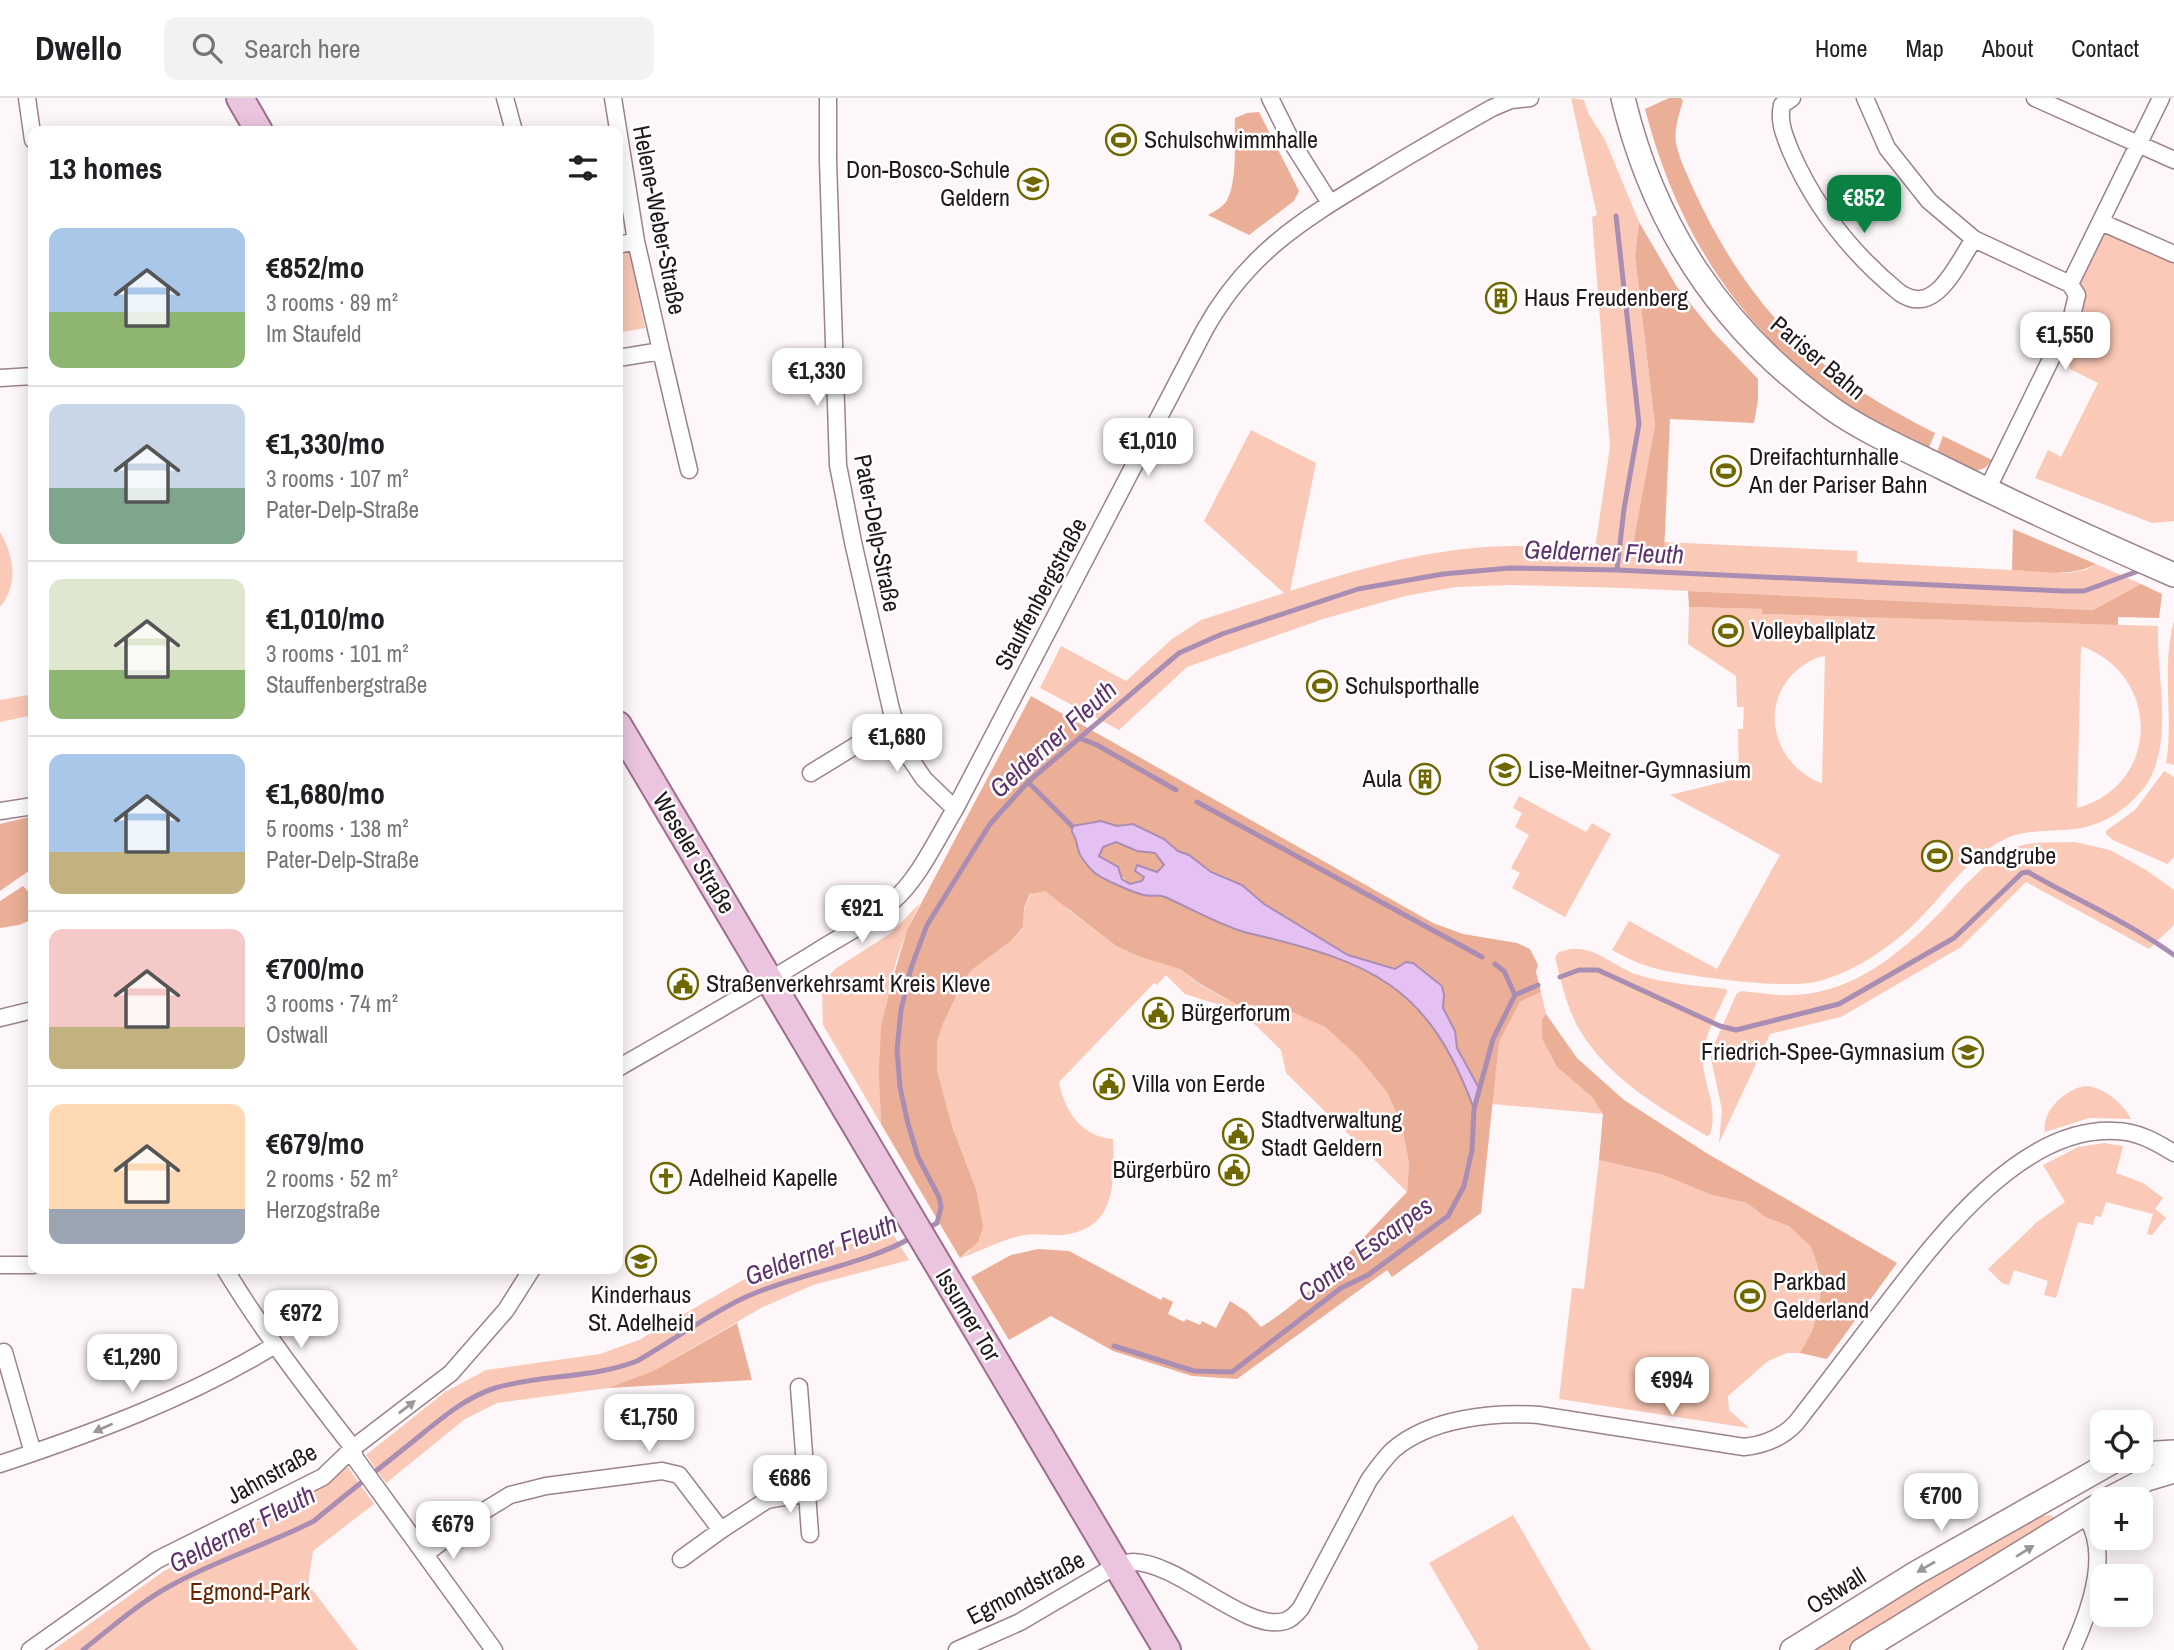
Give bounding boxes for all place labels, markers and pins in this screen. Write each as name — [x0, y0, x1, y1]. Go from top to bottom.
sports icon: Schulschwimmhalle — [1104, 123, 1138, 157]
place label: Schulschwimmhalle — [1144, 123, 1318, 155]
place label: Don-Bosco-Schule Geldern — [846, 153, 1010, 213]
school or university icon: Don-Bosco-Schule Geldern — [1016, 167, 1050, 201]
pin: €852 — [1823, 176, 1905, 235]
building icon: Haus Freudenberg — [1484, 281, 1518, 315]
place label: Haus Freudenberg — [1524, 281, 1688, 313]
pin: €1,550 — [2008, 313, 2122, 372]
pin: €1,330 — [760, 348, 874, 408]
pin: €1,010 — [1091, 418, 1205, 478]
place label: Dreifachturnhalle An der Pariser Bahn — [1748, 440, 1927, 500]
sports icon: Dreifachturnhalle An der Pariser Bahn — [1709, 454, 1743, 488]
sports icon: Volleyballplatz — [1711, 614, 1745, 648]
place label: Volleyballplatz — [1751, 614, 1876, 646]
sports icon: Schulsporthalle — [1305, 669, 1339, 703]
place label: Schulsporthalle — [1345, 669, 1480, 701]
pin: €1,680 — [840, 714, 954, 774]
school or university icon: Lise-Meitner-Gymnasium — [1488, 753, 1522, 787]
place label: Lise-Meitner-Gymnasium — [1528, 753, 1751, 785]
place label: Aula — [1362, 762, 1402, 794]
building icon: Aula — [1408, 762, 1442, 796]
sports icon: Sandgrube — [1920, 839, 1954, 873]
place label: Sandgrube — [1960, 839, 2056, 871]
pin: €921 — [821, 886, 903, 945]
public building icon: Straßenverkehrsamt Kreis Kleve — [666, 967, 700, 1001]
place label: Straßenverkehrsamt Kreis Kleve — [706, 967, 990, 999]
public building icon: Bürgerforum — [1141, 996, 1175, 1030]
place label: Bürgerforum — [1181, 996, 1290, 1028]
place label: Friedrich-Spee-Gymnasium — [1701, 1035, 1945, 1067]
school or university icon: Friedrich-Spee-Gymnasium — [1951, 1035, 1985, 1069]
public building icon: Villa von Eerde — [1092, 1067, 1126, 1101]
place label: Villa von Eerde — [1132, 1067, 1265, 1099]
place label: Stadtverwaltung Stadt Geldern — [1261, 1103, 1402, 1163]
public building icon: Stadtverwaltung Stadt Geldern — [1221, 1117, 1255, 1151]
place label: Bürgerbüro — [1113, 1153, 1211, 1185]
public building icon: Bürgerbüro — [1217, 1153, 1251, 1187]
church icon: Adelheid Kapelle — [649, 1161, 683, 1195]
place label: Adelheid Kapelle — [688, 1161, 838, 1193]
school or university icon: Kinderhaus St. Adelheid — [624, 1244, 658, 1278]
place label: Parkbad Gelderland — [1773, 1265, 1869, 1325]
place label: Kinderhaus St. Adelheid — [588, 1278, 694, 1338]
sports icon: Parkbad Gelderland — [1733, 1279, 1767, 1313]
pin: €972 — [260, 1290, 342, 1350]
pin: €1,290 — [75, 1334, 189, 1394]
pin: €994 — [1631, 1358, 1713, 1417]
pin: €1,750 — [592, 1394, 706, 1454]
pin: €686 — [749, 1456, 831, 1515]
pin: €700 — [1900, 1474, 1982, 1533]
pin: €679 — [412, 1502, 494, 1561]

